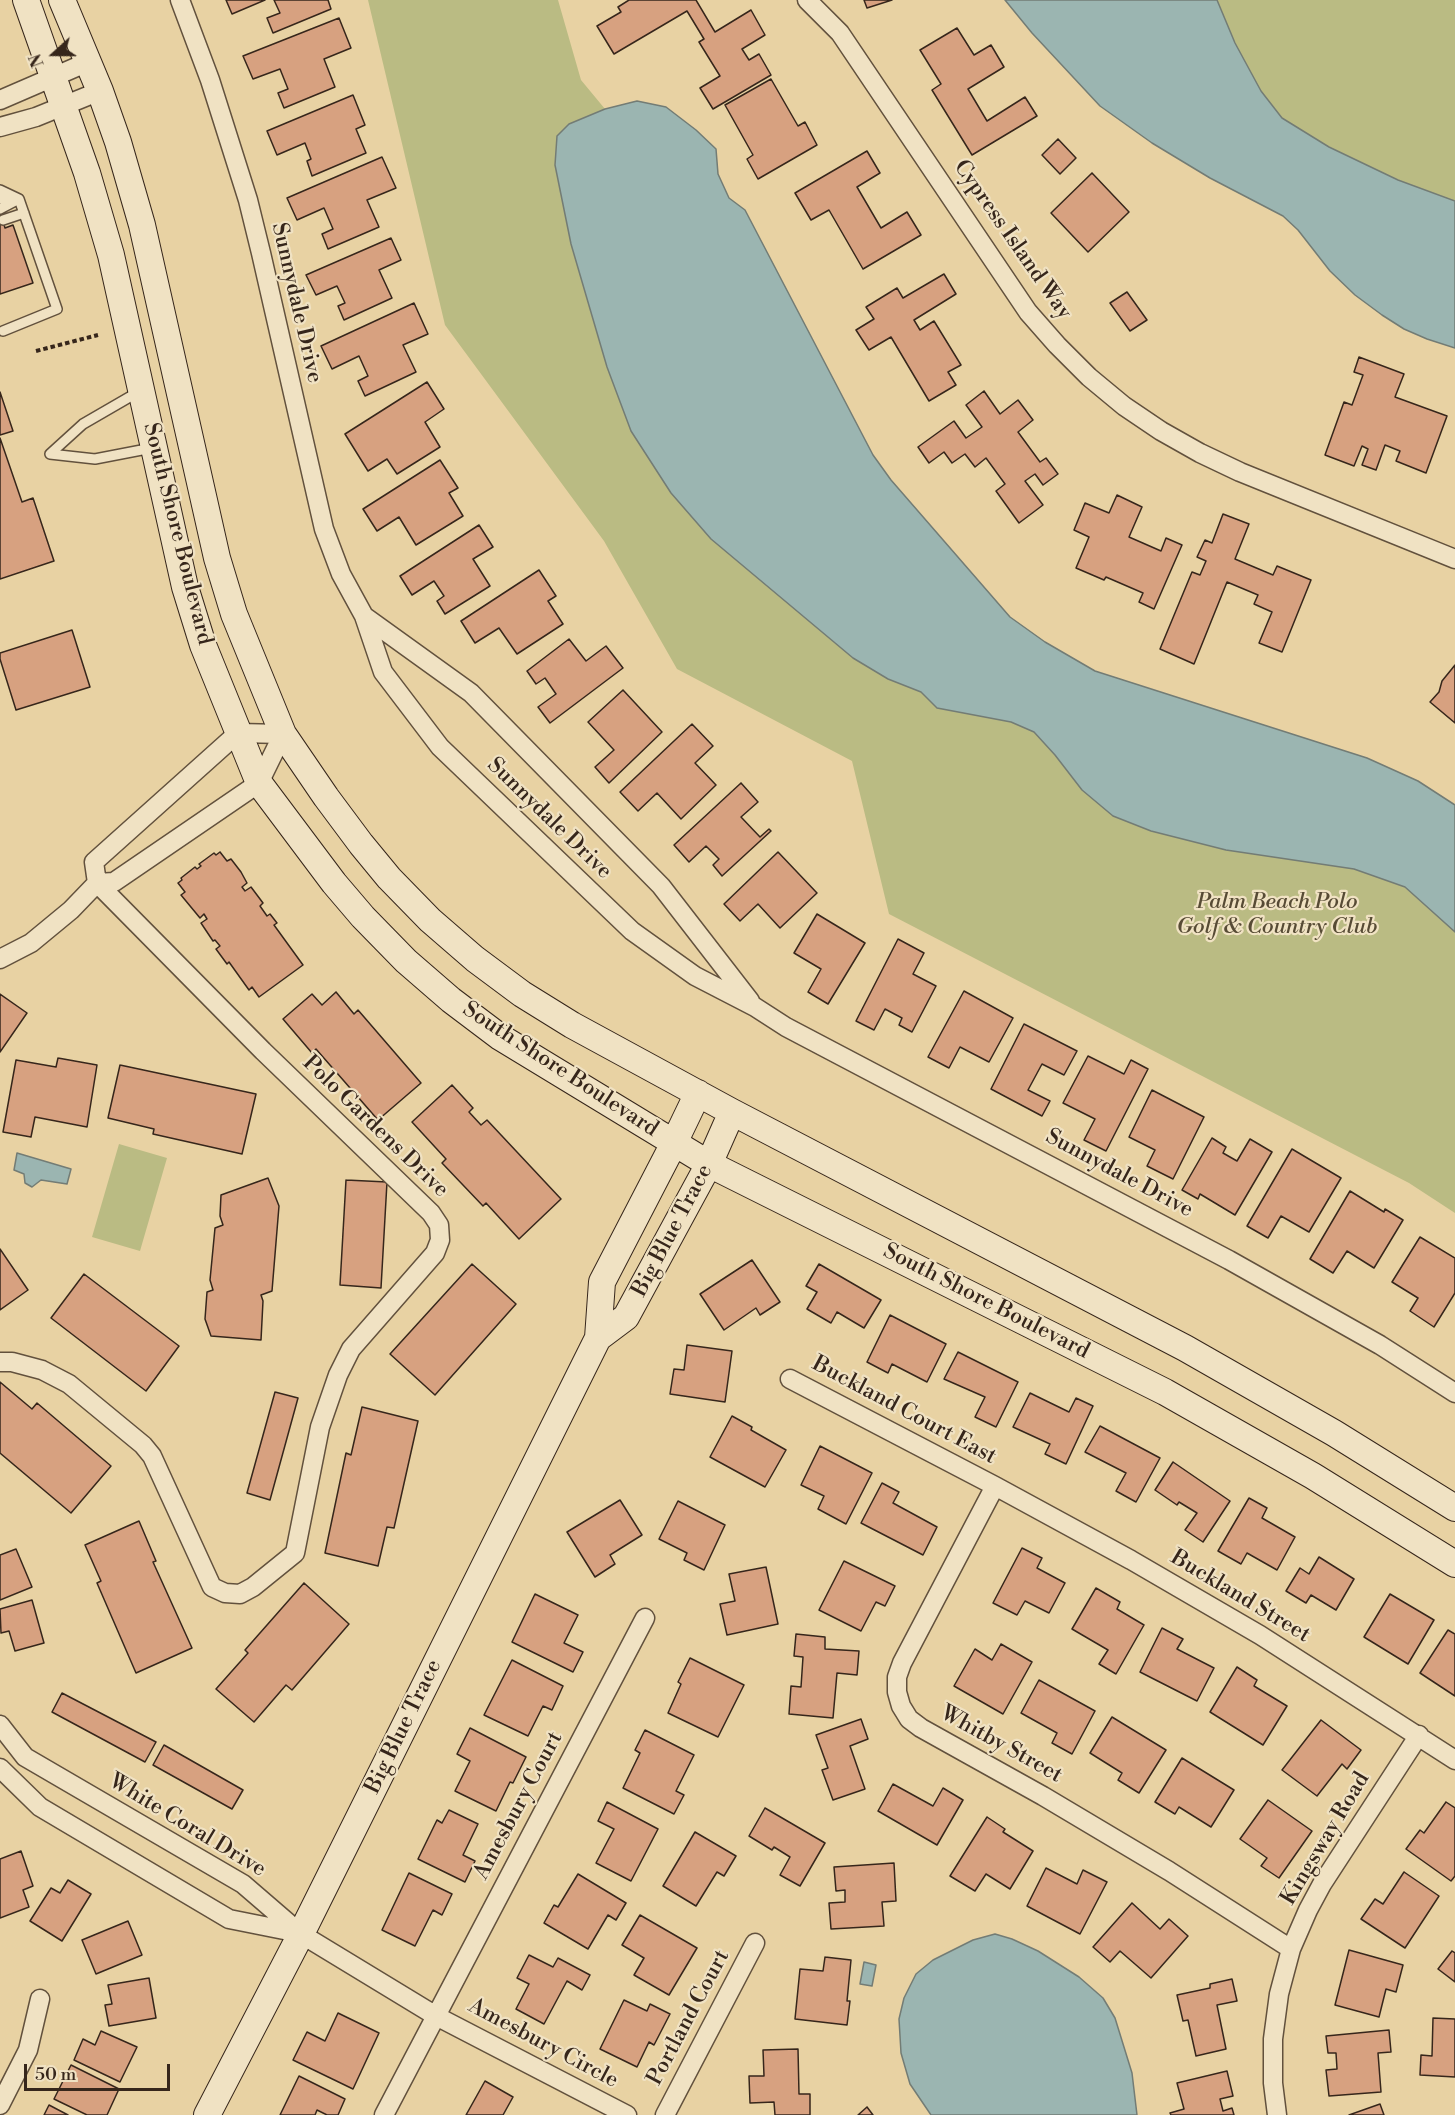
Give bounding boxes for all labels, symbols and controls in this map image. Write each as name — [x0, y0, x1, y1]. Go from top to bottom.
north arrow — [24, 24, 84, 84]
text: N — [26, 51, 49, 70]
street label: Cypress Island Way — [947, 155, 1077, 325]
street label: Sunnydale Drive — [265, 220, 327, 386]
street label: South Shore Boulevard — [137, 420, 217, 648]
street label: Sunnydale Drive — [481, 753, 617, 885]
park label: Palm Beach Polo Golf & Country Club — [1177, 890, 1377, 942]
street label: South Shore Boulevard — [457, 997, 663, 1143]
street label: Polo Gardens Drive — [296, 1051, 454, 1203]
street label: Sunnydale Drive — [1041, 1124, 1197, 1224]
street label: Big Blue Trace — [627, 1160, 719, 1302]
street label: South Shore Boulevard — [878, 1238, 1094, 1366]
street label: Buckland Court East — [807, 1351, 1001, 1471]
street label: Buckland Street — [1165, 1545, 1315, 1649]
street label: Big Blue Trace — [360, 1656, 448, 1798]
street label: Whitby Street — [935, 1701, 1067, 1789]
street label: Amesbury Court — [469, 1728, 569, 1884]
street label: Kingsway Road — [1276, 1768, 1376, 1910]
street label: White Coral Drive — [104, 1769, 270, 1883]
street label: Portland Court — [642, 1946, 736, 2090]
street label: Amesbury Circle — [464, 1993, 622, 2095]
scale bar — [27, 2052, 172, 2090]
text: 50 m — [35, 2063, 76, 2086]

